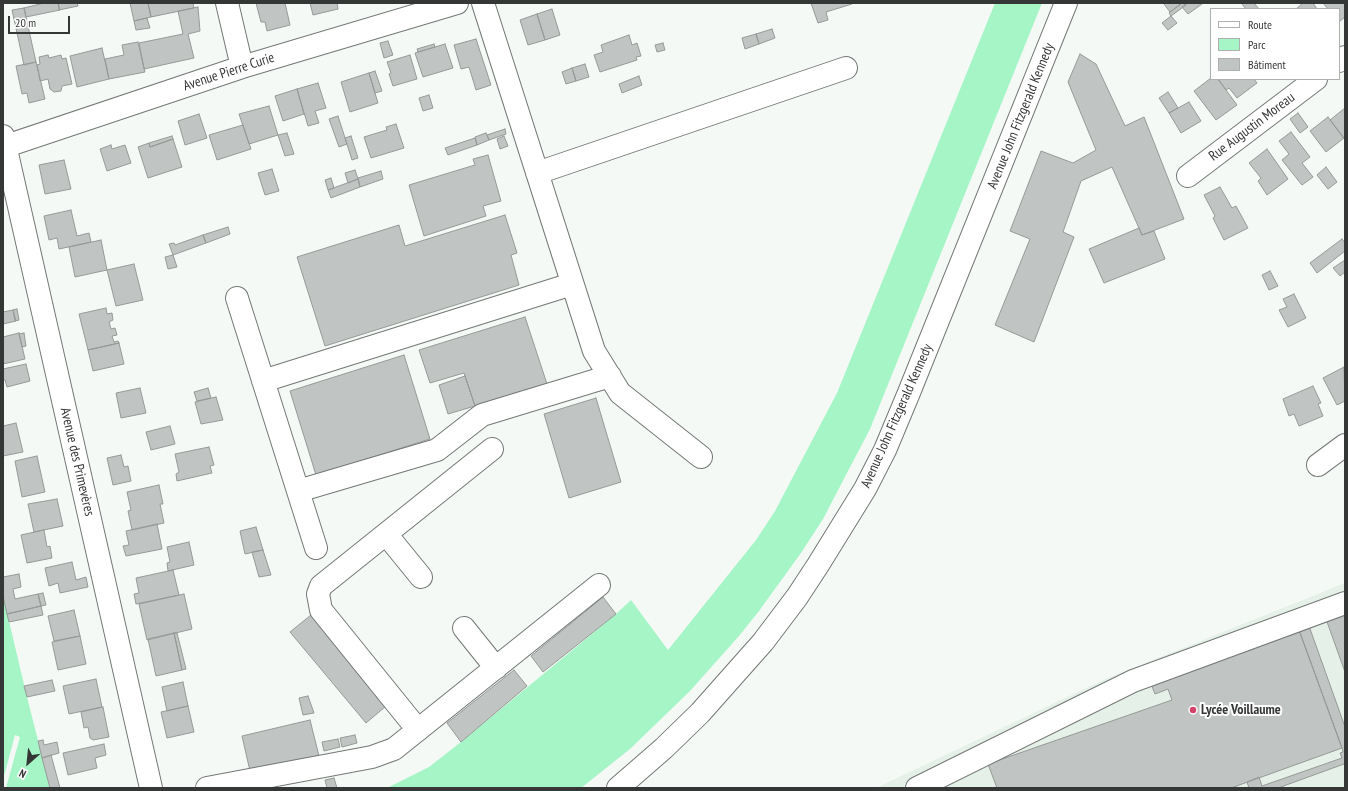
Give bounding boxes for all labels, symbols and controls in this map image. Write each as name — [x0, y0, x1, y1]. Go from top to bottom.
scale bar — [10, 8, 72, 34]
legend — [1210, 8, 1340, 80]
text: 20 m — [15, 15, 36, 30]
text: Route — [1248, 17, 1272, 32]
text: Parc — [1248, 37, 1265, 52]
street label: Avenue John Fitzgerald Kennedy — [984, 41, 1058, 191]
street label: Avenue Pierre Curie — [181, 49, 277, 95]
text: Bâtiment — [1248, 57, 1286, 72]
street label: Rue Augustin Moreau — [1206, 89, 1298, 165]
street label: Avenue John Fitzgerald Kennedy — [858, 341, 936, 491]
street label: Avenue des Primevères — [56, 406, 98, 518]
place label: Lycée Voillaume — [1201, 702, 1281, 718]
marker: Lycée Voillaume — [1188, 705, 1198, 715]
north arrow — [8, 743, 48, 783]
text: N — [17, 766, 28, 781]

